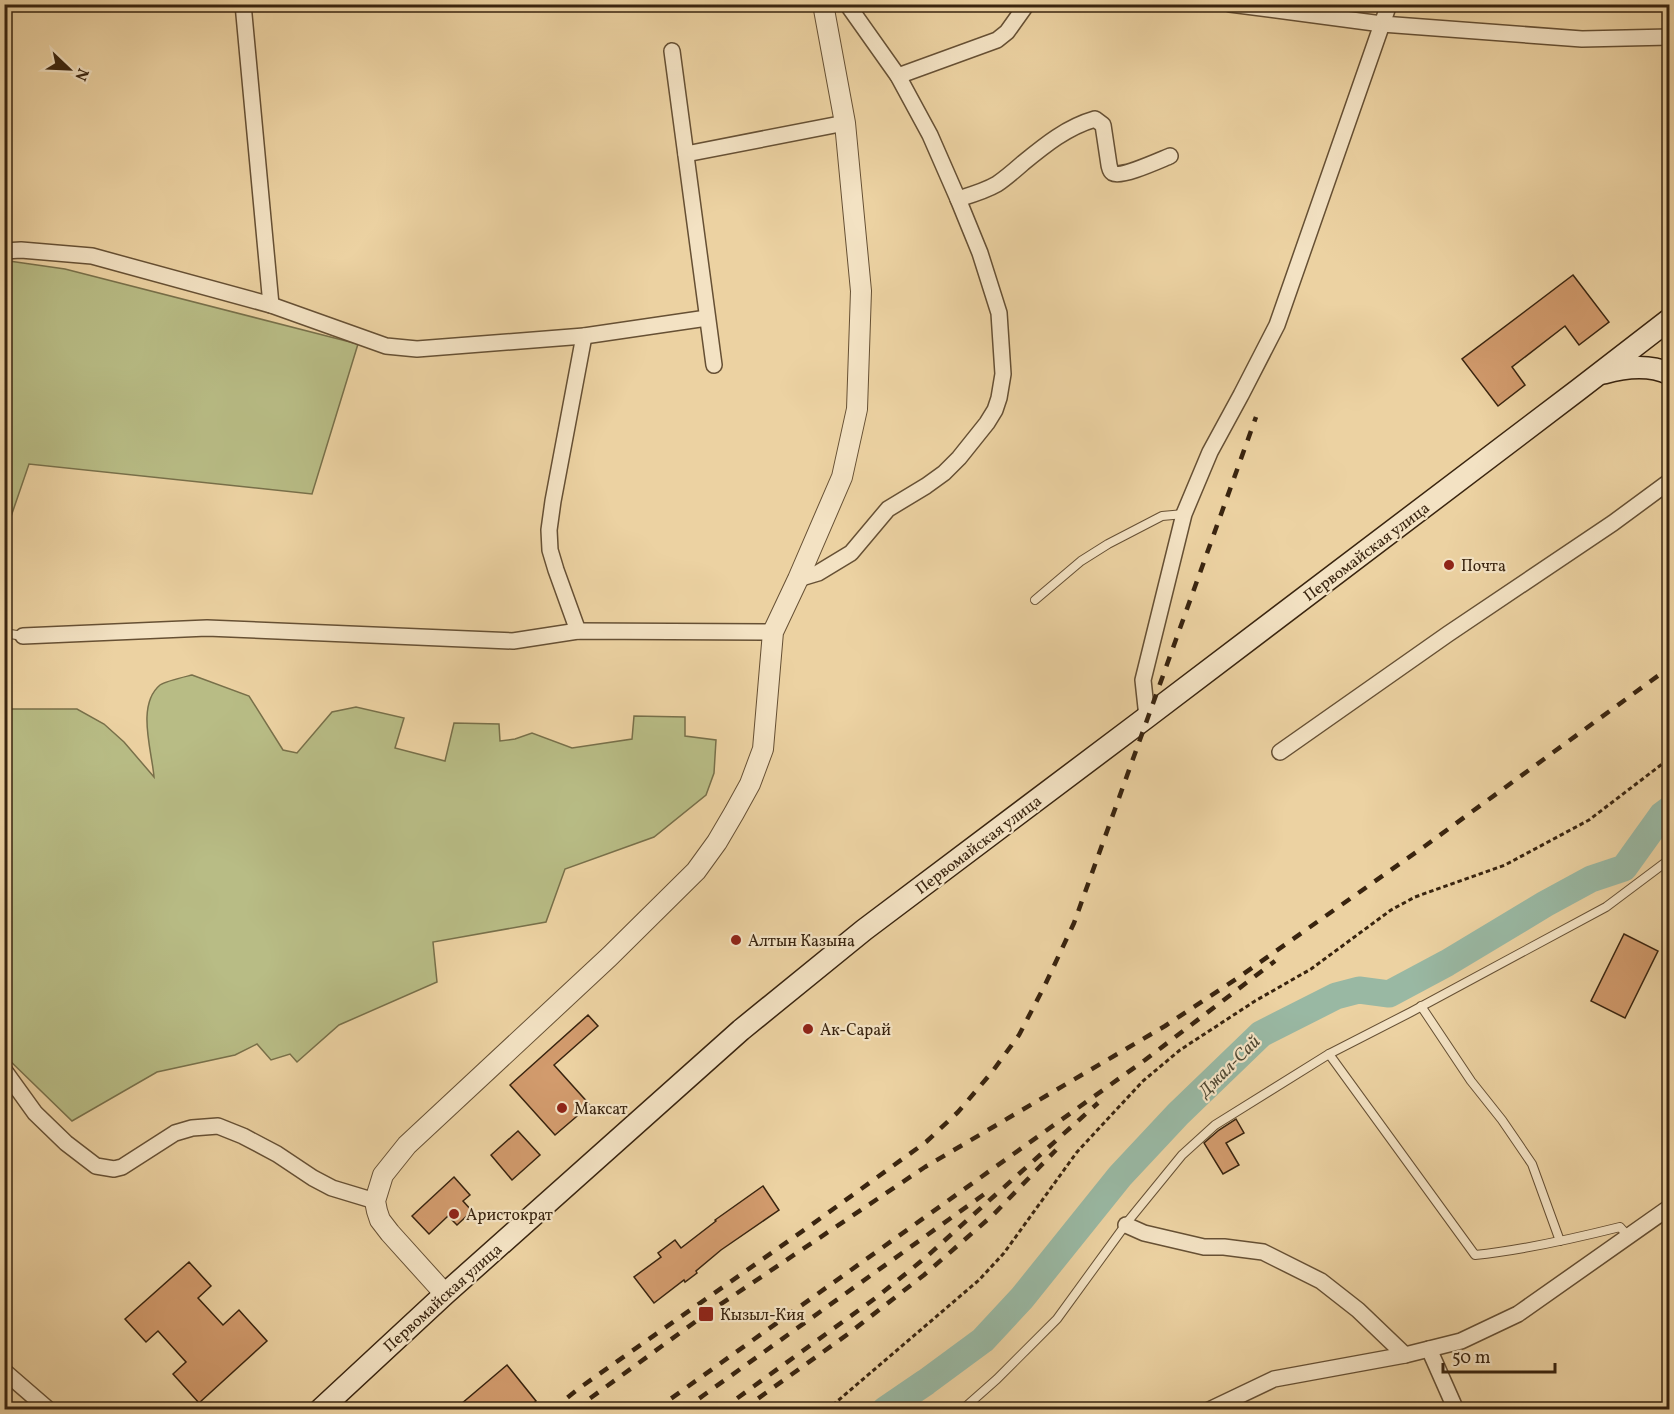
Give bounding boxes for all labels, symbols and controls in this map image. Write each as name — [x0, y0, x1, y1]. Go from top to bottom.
north arrow — [39, 39, 99, 99]
text: N — [68, 64, 93, 84]
street label: Первомайская улица — [1300, 498, 1435, 607]
place label: Почта — [1461, 556, 1506, 578]
marker: Почта — [1442, 558, 1456, 572]
street label: Первомайская улица — [912, 791, 1047, 900]
place label: Алтын Казына — [748, 931, 855, 953]
marker: Алтын Казына — [729, 933, 743, 947]
place label: Ак-Сарай — [820, 1020, 891, 1042]
marker: Ак-Сарай — [801, 1022, 815, 1036]
water label: Джал-Сай — [1192, 1031, 1267, 1105]
place label: Максат — [574, 1099, 628, 1121]
marker: Максат — [555, 1101, 569, 1115]
place label: Аристократ — [466, 1205, 553, 1227]
marker: Аристократ — [447, 1207, 461, 1221]
street label: Первомайская улица — [379, 1239, 508, 1358]
marker: Кызыл-Кия — [697, 1305, 715, 1323]
place label: Кызыл-Кия — [720, 1305, 804, 1327]
scale bar — [1443, 1336, 1556, 1374]
text: 50 m — [1452, 1346, 1491, 1371]

